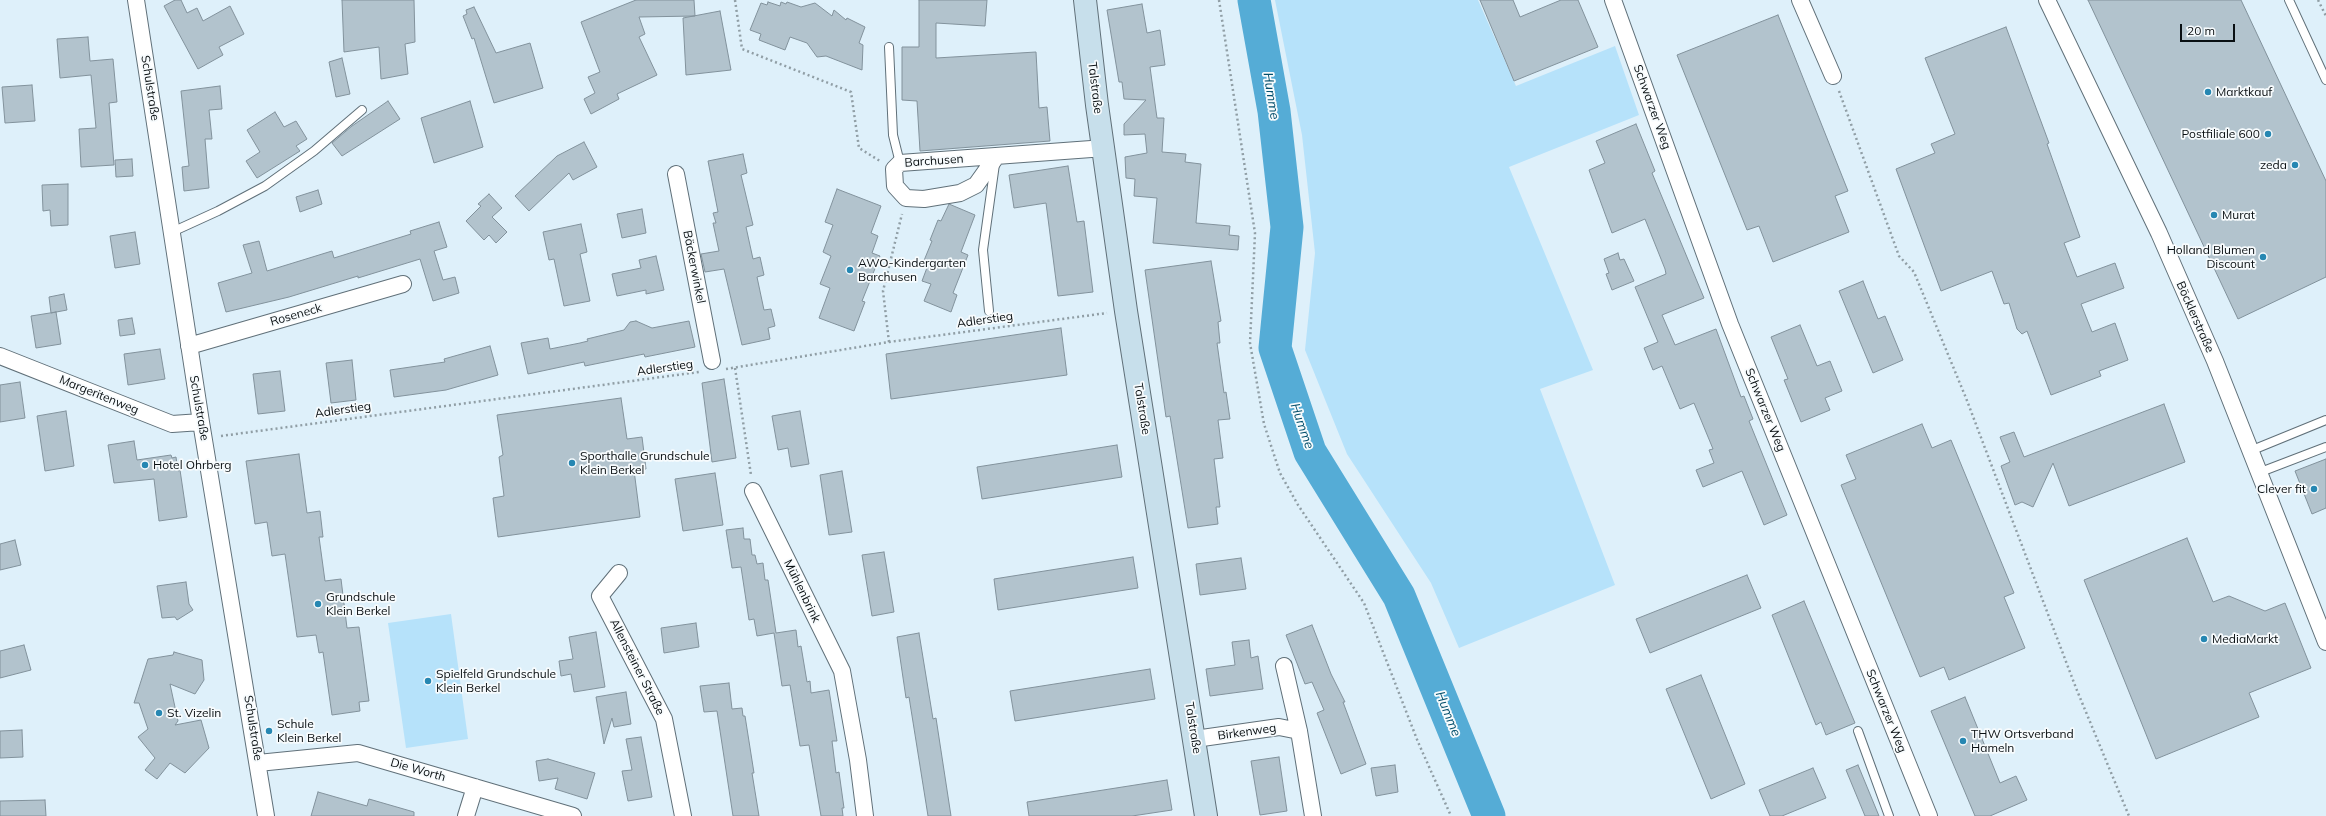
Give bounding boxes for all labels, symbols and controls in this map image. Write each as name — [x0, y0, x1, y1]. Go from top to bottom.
scale bar — [2182, 16, 2237, 42]
text: 20 m — [2187, 23, 2215, 38]
street label: Schulstraße — [138, 54, 162, 122]
street label: Talstraße — [1085, 61, 1105, 115]
street label: Schwarzer Weg — [1630, 63, 1674, 151]
water label: Humme — [1260, 71, 1282, 121]
place label: Marktkauf — [2216, 85, 2272, 99]
marker: Marktkauf — [2203, 87, 2213, 97]
place label: Postfiliale 600 — [2182, 127, 2260, 141]
marker: Postfiliale 600 — [2263, 129, 2273, 139]
street label: Barchusen — [904, 152, 964, 170]
place label: zeda — [2260, 158, 2287, 172]
marker: zeda — [2290, 160, 2300, 170]
place label: Murat — [2222, 208, 2255, 222]
marker: Murat — [2209, 210, 2219, 220]
street label: Bäckerwinkel — [680, 229, 708, 305]
place label: Holland Blumen Discount — [2167, 243, 2255, 271]
marker: Holland Blumen Discount — [2258, 252, 2268, 262]
place label: AWO-Kindergarten Barchusen — [858, 256, 966, 284]
marker: AWO-Kindergarten Barchusen — [845, 265, 855, 275]
street label: Böcklerstraße — [2173, 279, 2217, 355]
street label: Roseneck — [268, 301, 324, 329]
street label: Adlerstieg — [956, 309, 1014, 331]
street label: Adlerstieg — [636, 357, 694, 379]
street label: Schwarzer Weg — [1742, 366, 1788, 454]
street label: Margeritenweg — [57, 372, 141, 418]
street label: Schulstraße — [186, 374, 212, 442]
street label: Talstraße — [1131, 382, 1153, 436]
street label: Adlerstieg — [314, 399, 372, 421]
water label: Humme — [1287, 401, 1317, 451]
place label: Sporthalle Grundschule Klein Berkel — [580, 449, 710, 477]
place label: Hotel Ohrberg — [153, 458, 232, 472]
marker: Sporthalle Grundschule Klein Berkel — [567, 458, 577, 468]
marker: Hotel Ohrberg — [140, 460, 150, 470]
place label: Clever fit — [2257, 482, 2306, 496]
marker: Clever fit — [2309, 484, 2319, 494]
street label: Mühlenbrink — [781, 557, 823, 625]
place label: Grundschule Klein Berkel — [326, 590, 396, 618]
marker: Grundschule Klein Berkel — [313, 599, 323, 609]
street label: Allensteiner Straße — [607, 617, 667, 717]
place label: MediaMarkt — [2212, 632, 2278, 646]
marker: MediaMarkt — [2199, 634, 2209, 644]
place label: Spielfeld Grundschule Klein Berkel — [436, 667, 556, 695]
street label: Schwarzer Weg — [1863, 667, 1909, 755]
marker: Spielfeld Grundschule Klein Berkel — [423, 676, 433, 686]
water label: Humme — [1432, 689, 1464, 739]
street label: Schulstraße — [241, 694, 265, 762]
street label: Talstraße — [1182, 701, 1204, 755]
place label: St. Vizelin — [167, 706, 221, 720]
marker: St. Vizelin — [154, 708, 164, 718]
place label: Schule Klein Berkel — [277, 717, 341, 745]
street label: Birkenweg — [1217, 721, 1277, 743]
marker: Schule Klein Berkel — [264, 726, 274, 736]
place label: THW Ortsverband Hameln — [1971, 727, 2074, 755]
marker: THW Ortsverband Hameln — [1958, 736, 1968, 746]
street label: Die Worth — [389, 755, 447, 785]

